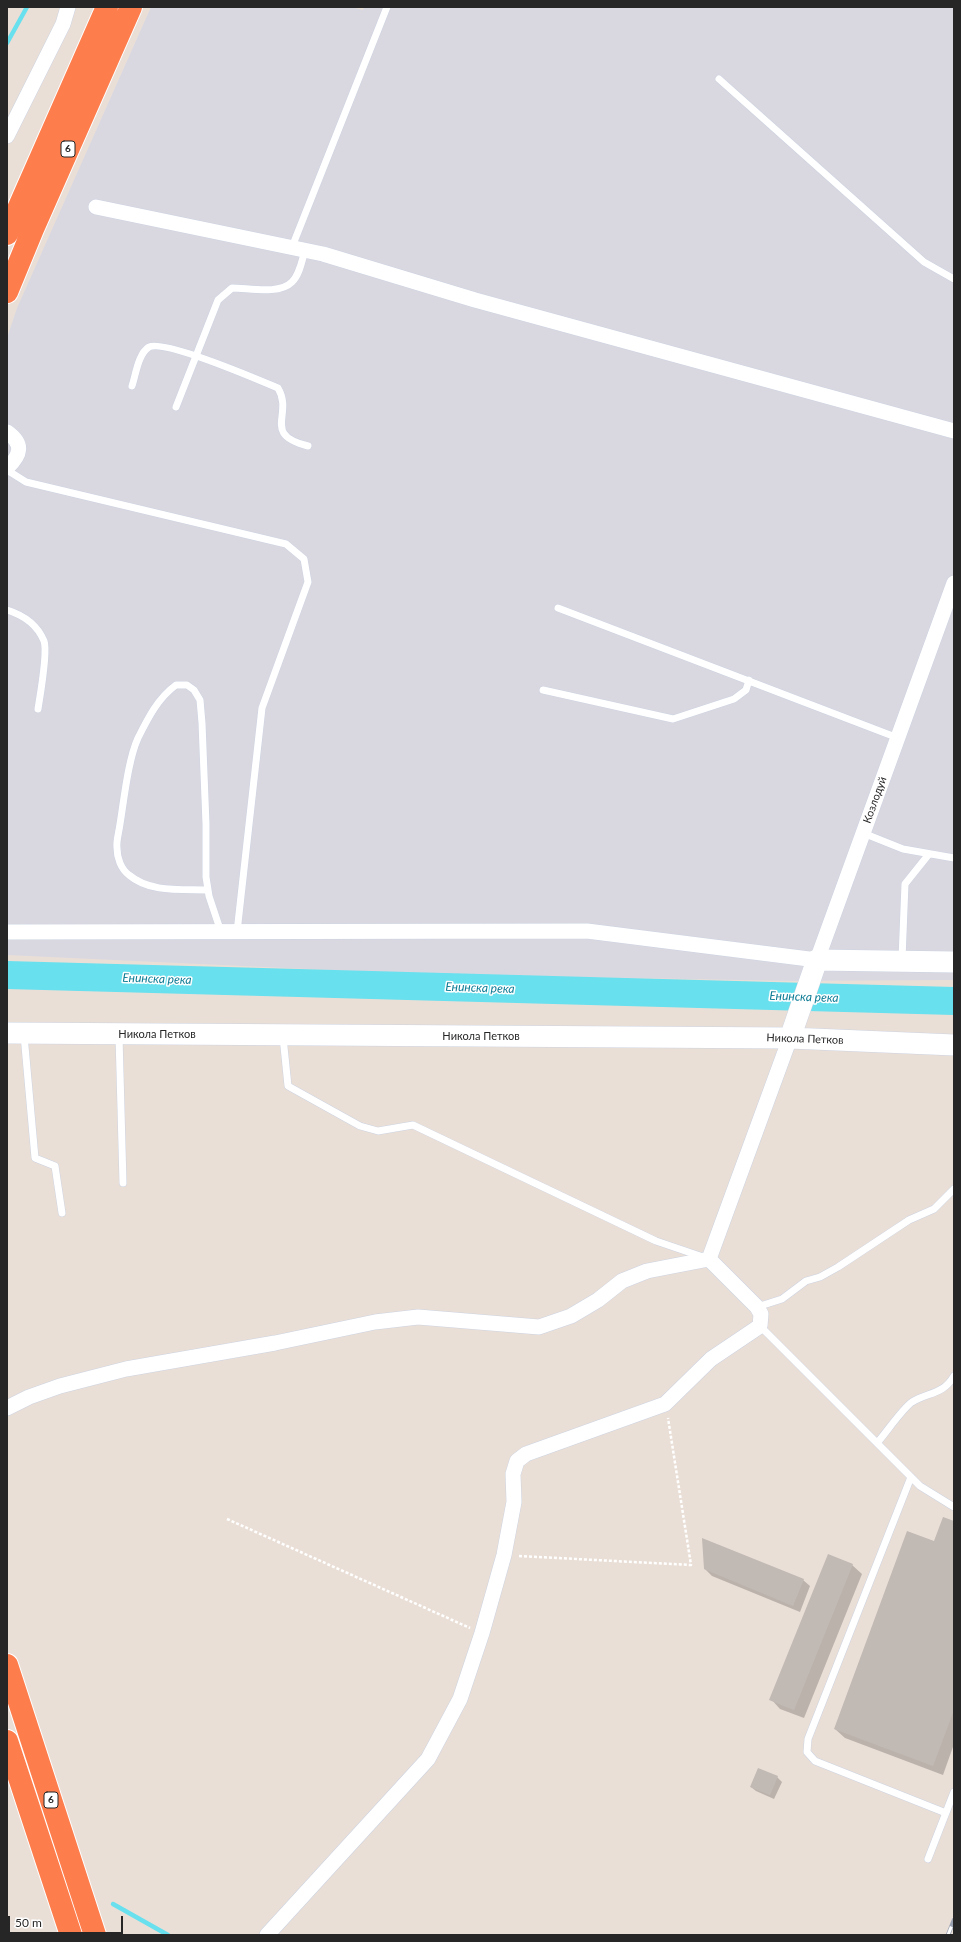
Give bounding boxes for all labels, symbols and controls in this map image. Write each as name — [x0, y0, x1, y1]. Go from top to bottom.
road number: 6 — [61, 141, 75, 157]
street label: Козлодуй — [860, 775, 890, 825]
water label: Енинска река — [122, 971, 192, 987]
water label: Енинска река — [445, 980, 515, 996]
water label: Енинска река — [769, 989, 839, 1005]
street label: Никола Петков — [118, 1027, 196, 1041]
street label: Никола Петков — [442, 1029, 520, 1043]
street label: Никола Петков — [766, 1031, 844, 1047]
road number: 6 — [44, 1792, 58, 1808]
scale bar — [10, 1908, 125, 1934]
text: 50 m — [15, 1915, 42, 1930]

